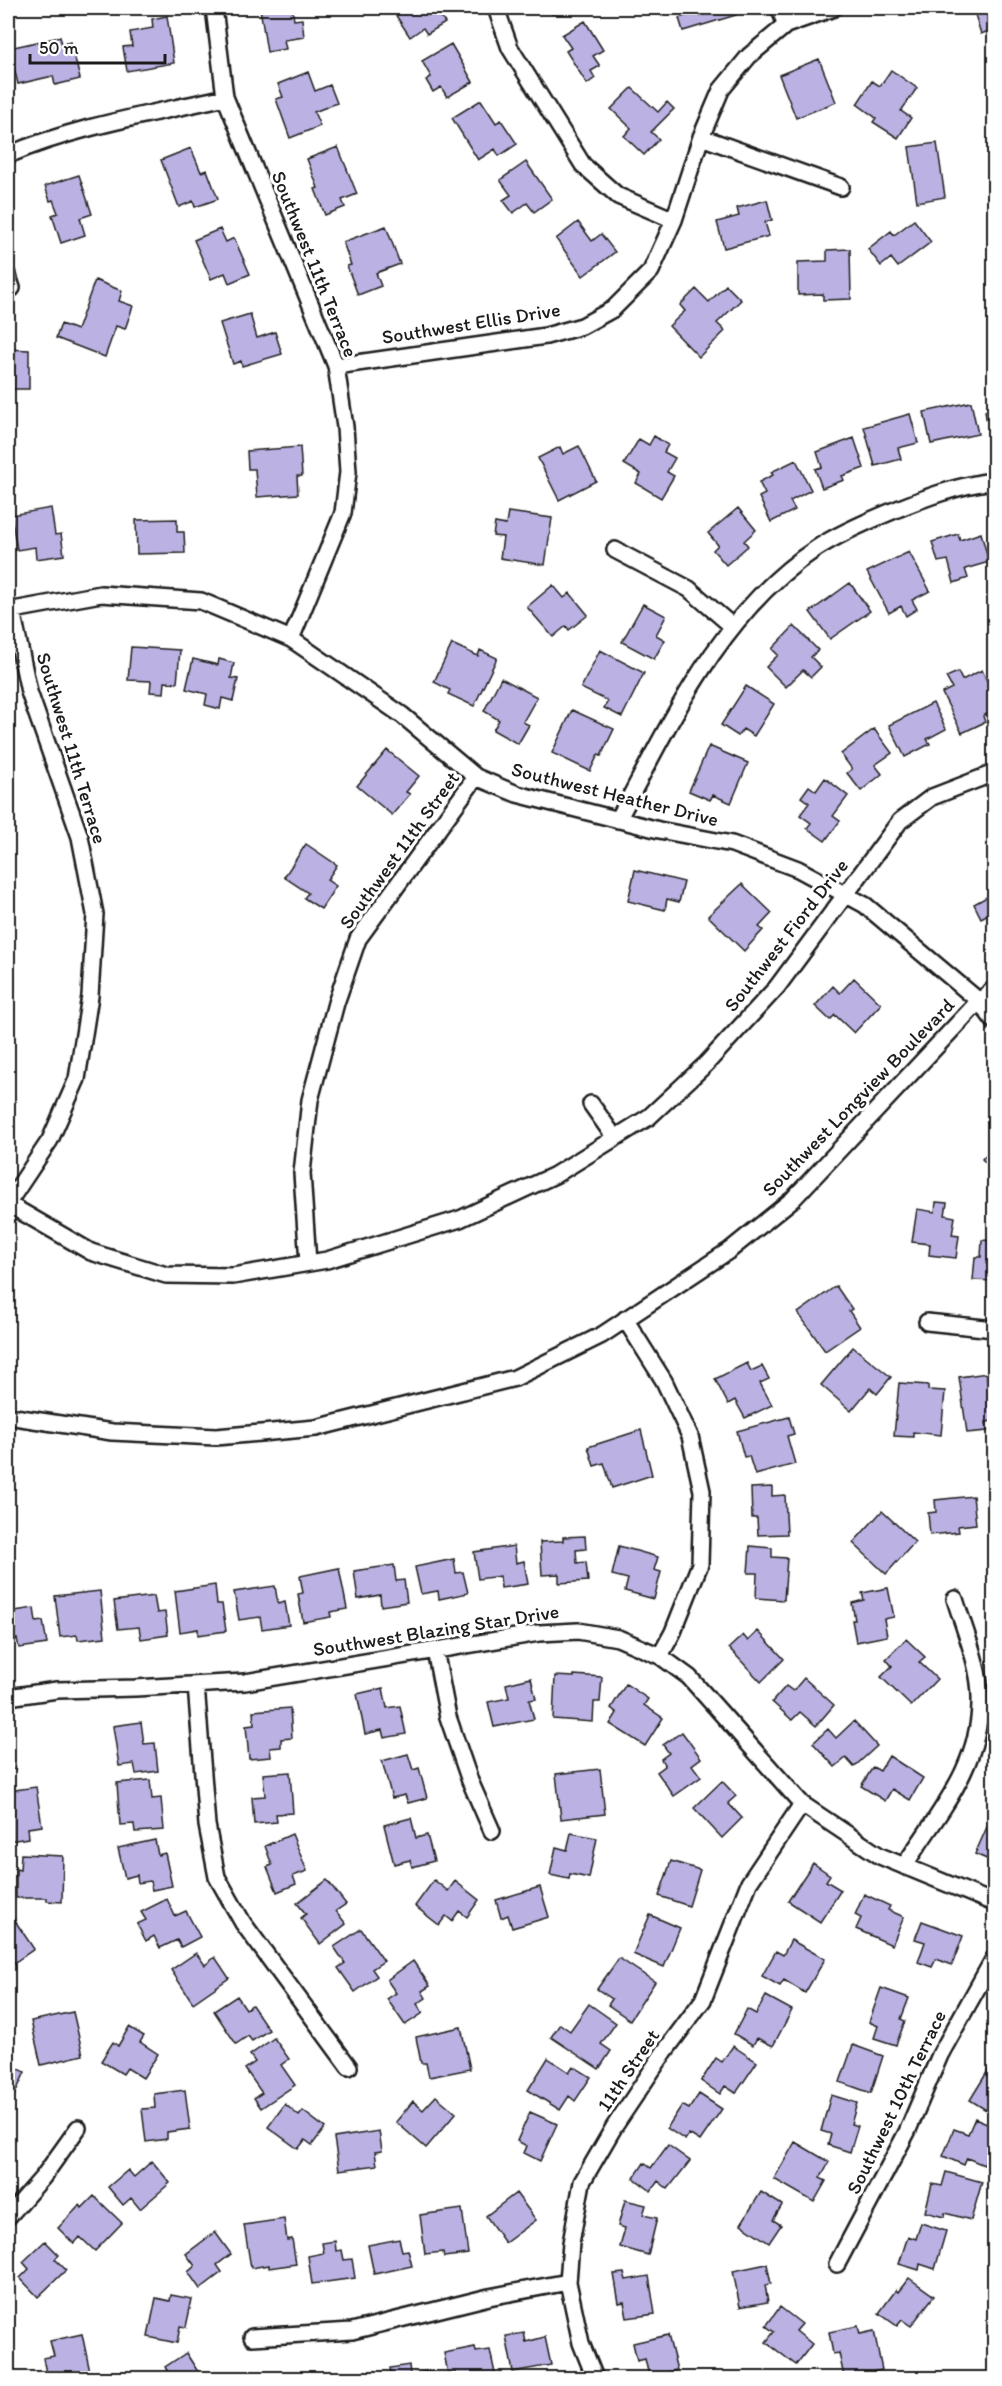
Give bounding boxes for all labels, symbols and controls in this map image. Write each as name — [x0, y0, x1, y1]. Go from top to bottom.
scale bar — [30, 27, 165, 65]
text: 50 m — [39, 37, 79, 59]
street label: Southwest 11th Terrace — [267, 167, 363, 361]
street label: Southwest Ellis Drive — [380, 297, 562, 349]
street label: Southwest 11th Terrace — [31, 649, 113, 847]
street label: Southwest Heather Drive — [509, 757, 721, 831]
street label: Southwest 11th Street — [334, 767, 464, 933]
street label: Southwest Fiord Drive — [719, 854, 853, 1016]
street label: Southwest Longview Boulevard — [757, 993, 959, 1201]
street label: Southwest Blazing Star Drive — [311, 1599, 561, 1661]
street label: Southwest 10th Terrace — [841, 2006, 951, 2198]
street label: 11th Street — [592, 2024, 665, 2116]

